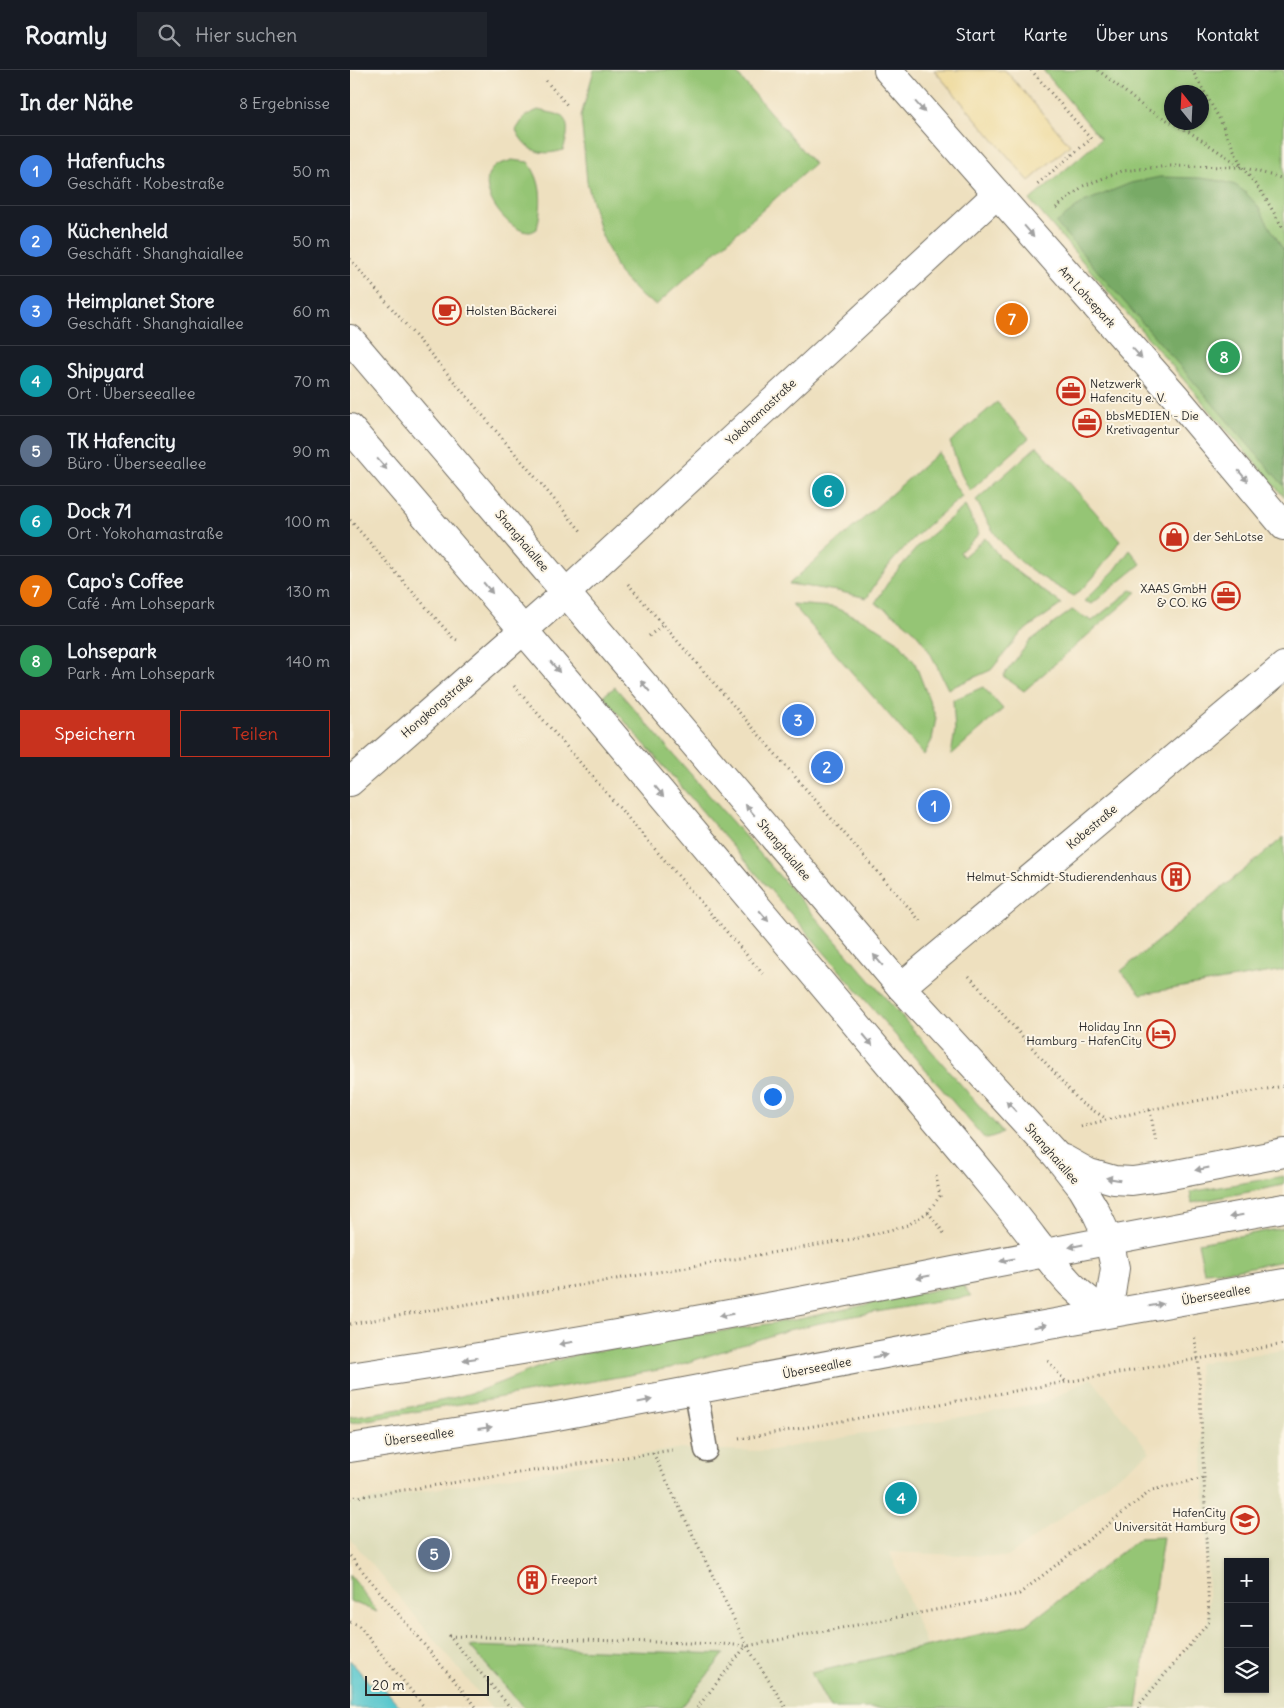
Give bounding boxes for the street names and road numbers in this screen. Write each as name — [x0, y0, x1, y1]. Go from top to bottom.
street label: Am Lohsepark — [1056, 263, 1119, 331]
street label: Yokohamastraße — [722, 375, 799, 448]
street label: Shanghaiallee — [492, 507, 552, 575]
street label: Hongkongstraße — [398, 671, 475, 741]
street label: Kobestraße — [1063, 801, 1120, 852]
street label: Shanghaiallee — [754, 816, 814, 884]
street label: Shanghaiallee — [1022, 1120, 1083, 1187]
street label: Überseeallee — [1180, 1281, 1252, 1308]
street label: Überseeallee — [781, 1353, 853, 1382]
street label: Überseeallee — [383, 1424, 454, 1449]

